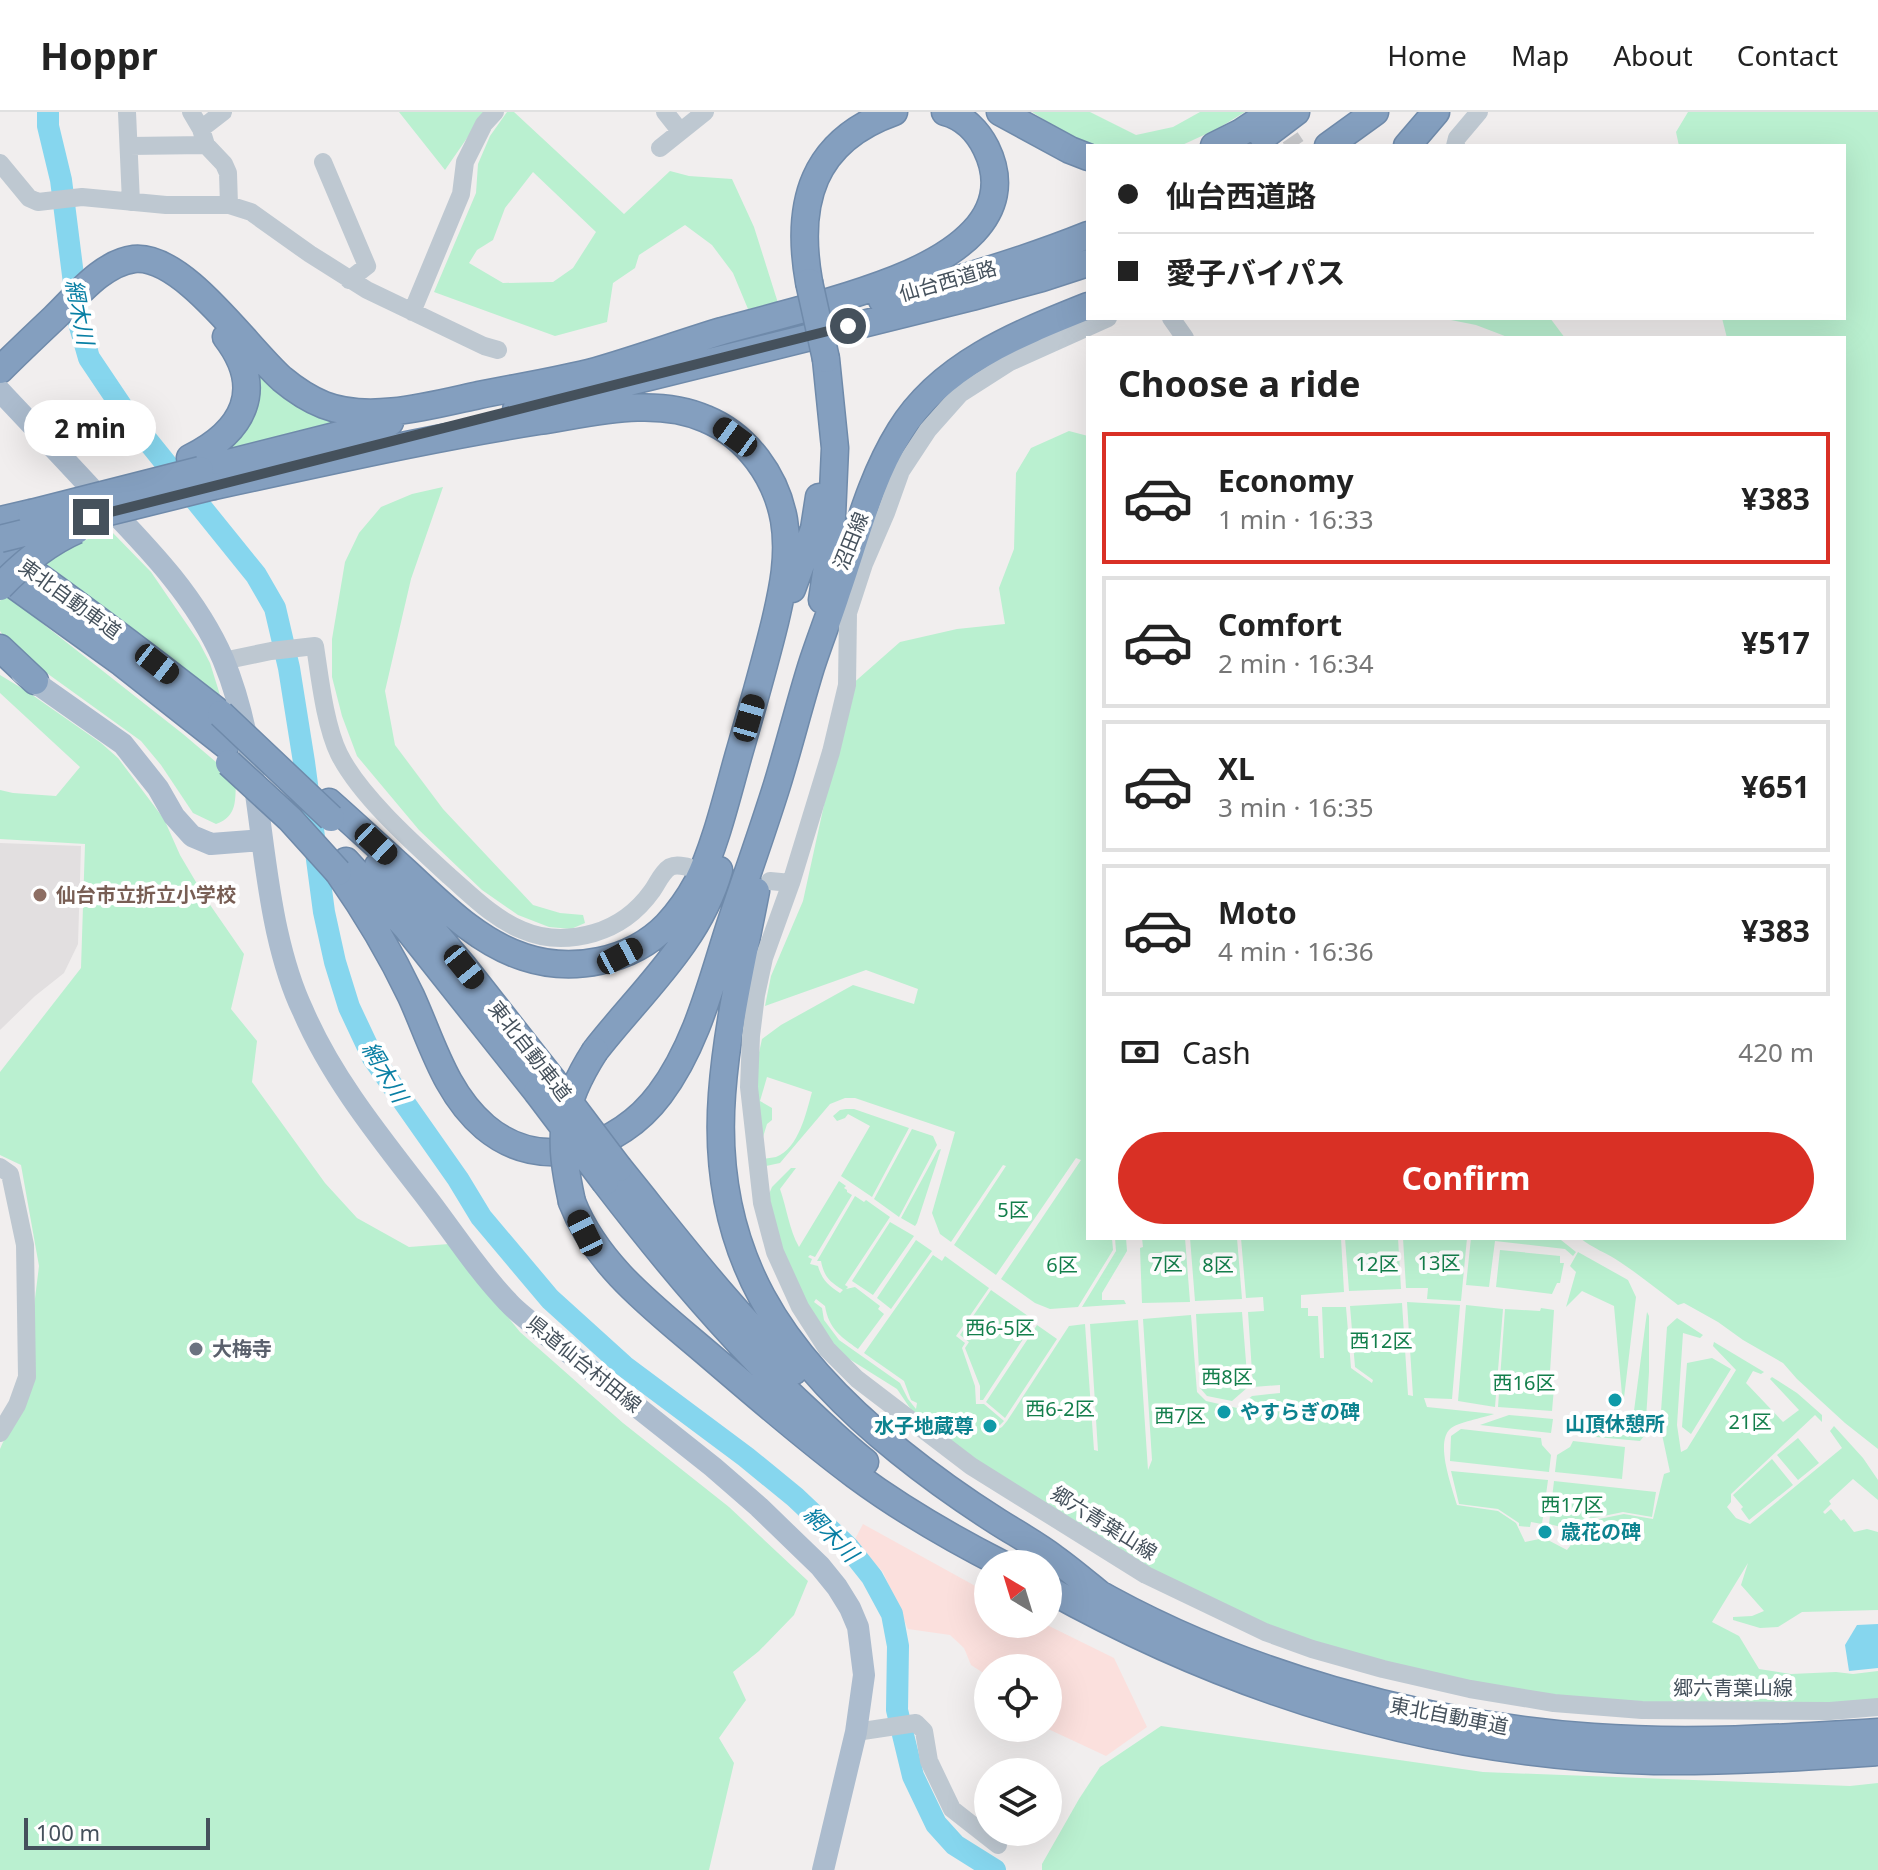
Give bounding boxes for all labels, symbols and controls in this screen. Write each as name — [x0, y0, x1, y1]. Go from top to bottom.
text: Hoppr — [40, 29, 158, 81]
text: Home — [1387, 36, 1467, 74]
text: Map — [1511, 36, 1569, 74]
text: About — [1613, 36, 1693, 74]
text: Contact — [1737, 36, 1838, 74]
text: 仙台西道路 — [1166, 175, 1316, 216]
text: 愛子バイパス — [1166, 252, 1345, 293]
street label: 仙台西道路 — [896, 254, 1000, 307]
water label: 網木川 — [60, 277, 102, 349]
route start — [830, 308, 866, 344]
text: Choose a ride — [1118, 359, 1360, 408]
callout: 2 min — [25, 401, 157, 457]
text: 2 min — [54, 410, 126, 446]
car — [709, 413, 761, 461]
text: Economy — [1218, 460, 1354, 501]
icon: car — [1122, 462, 1194, 534]
text: ¥383 — [1741, 478, 1810, 519]
route end — [73, 499, 109, 535]
text: 1 min · 16:33 — [1218, 501, 1374, 537]
street label: 沼田線 — [827, 508, 874, 574]
street label: 東北自動車道 — [14, 552, 127, 645]
text: Comfort — [1218, 604, 1342, 645]
icon: car — [1122, 606, 1194, 678]
text: ¥517 — [1741, 622, 1810, 663]
car — [131, 640, 183, 688]
text: 2 min · 16:34 — [1218, 645, 1374, 681]
car — [731, 692, 767, 744]
text: XL — [1218, 748, 1255, 789]
icon: car — [1122, 750, 1194, 822]
text: ¥651 — [1741, 766, 1810, 807]
text: 3 min · 16:35 — [1218, 789, 1374, 825]
car — [350, 819, 402, 869]
place label: 仙台市立折立小学校 — [56, 881, 236, 908]
marker: 仙台市立折立小学校 — [31, 886, 49, 904]
text: Moto — [1218, 892, 1297, 933]
icon: car — [1122, 894, 1194, 966]
text: ¥383 — [1741, 910, 1810, 951]
text: 4 min · 16:36 — [1218, 933, 1374, 969]
car — [593, 934, 647, 978]
car — [440, 941, 488, 993]
street label: 東北自動車道 — [483, 995, 578, 1106]
icon: cash — [1118, 1030, 1162, 1074]
text: Cash — [1182, 1032, 1251, 1073]
text: 420 m — [1738, 1034, 1814, 1070]
water label: 網木川 — [356, 1035, 417, 1109]
button: Confirm — [1118, 1132, 1814, 1224]
park label: 5区 — [997, 1196, 1029, 1223]
car — [564, 1206, 606, 1260]
park label: 13区 — [1418, 1249, 1460, 1276]
park label: 7区 — [1151, 1250, 1183, 1277]
park label: 12区 — [1356, 1250, 1398, 1277]
park label: 6区 — [1046, 1251, 1078, 1278]
park label: 8区 — [1202, 1251, 1234, 1278]
street label: 県道仙台村田線 — [521, 1309, 647, 1418]
park label: 西6-5区 — [965, 1314, 1035, 1341]
park label: 西12区 — [1350, 1327, 1412, 1354]
place label: 大梅寺 — [212, 1335, 272, 1362]
marker: 大梅寺 — [187, 1340, 205, 1358]
park label: 西8区 — [1201, 1363, 1253, 1390]
park label: 西16区 — [1493, 1369, 1555, 1396]
marker: 山頂休憩所 — [1606, 1391, 1624, 1409]
park label: 西6-2区 — [1025, 1395, 1095, 1422]
place label: やすらぎの碑 — [1240, 1398, 1360, 1425]
park label: 西7区 — [1154, 1402, 1206, 1429]
marker: やすらぎの碑 — [1215, 1403, 1233, 1421]
park label: 21区 — [1729, 1408, 1771, 1435]
place label: 山頂休憩所 — [1565, 1410, 1665, 1437]
place label: 水子地蔵尊 — [874, 1412, 974, 1439]
marker: 水子地蔵尊 — [981, 1417, 999, 1435]
street label: 郷六青葉山線 — [1046, 1479, 1162, 1566]
park label: 西17区 — [1541, 1491, 1603, 1518]
water label: 網木川 — [798, 1499, 867, 1569]
place label: 歳花の碑 — [1561, 1518, 1641, 1545]
marker: 歳花の碑 — [1536, 1523, 1554, 1541]
north arrow — [974, 1550, 1062, 1638]
map controls — [974, 1550, 1062, 1846]
button: locate — [974, 1654, 1062, 1742]
street label: 郷六青葉山線 — [1673, 1674, 1793, 1701]
street label: 東北自動車道 — [1388, 1691, 1511, 1740]
button: layers — [974, 1758, 1062, 1846]
scale bar — [24, 1814, 210, 1850]
text: 100 m — [36, 1817, 100, 1847]

